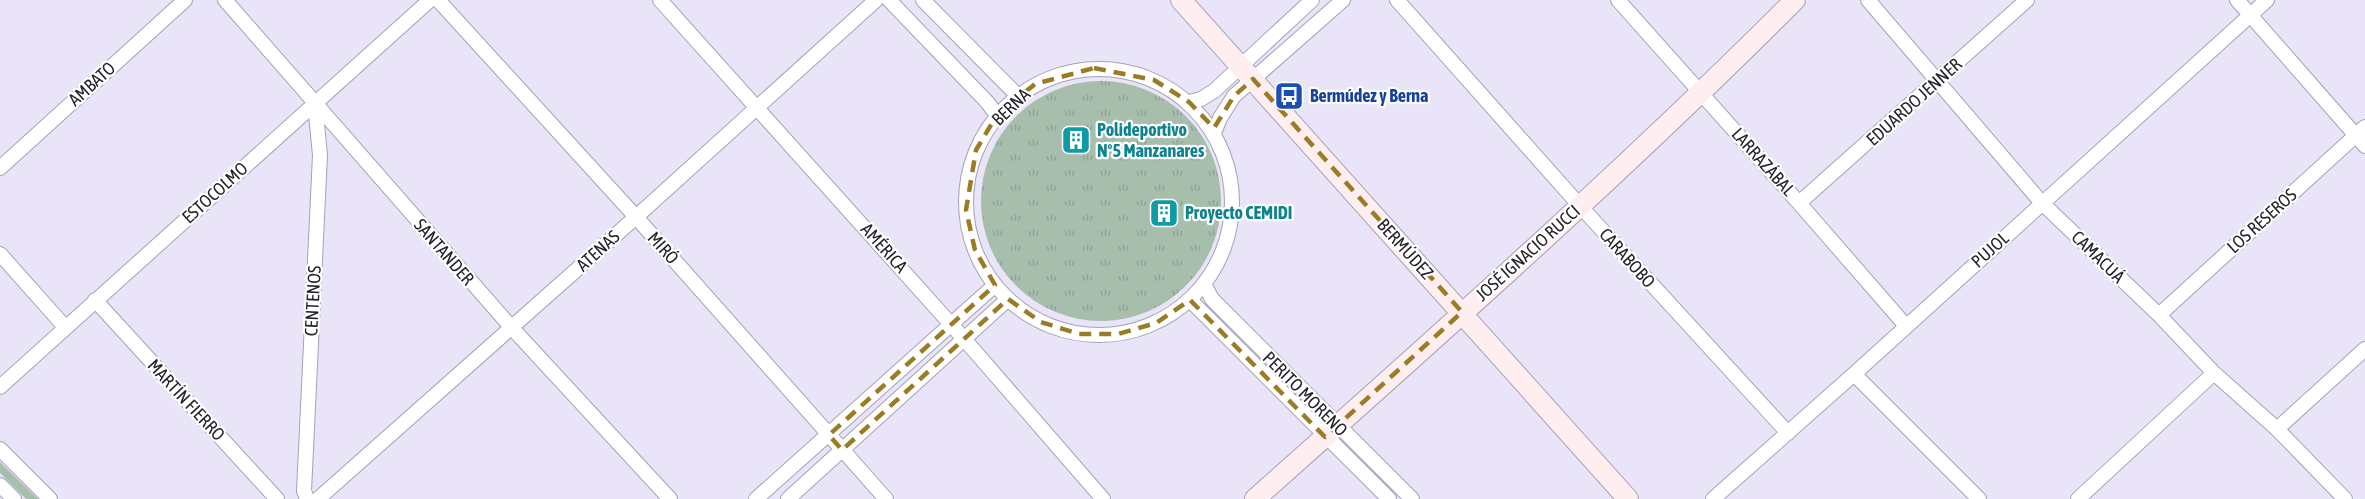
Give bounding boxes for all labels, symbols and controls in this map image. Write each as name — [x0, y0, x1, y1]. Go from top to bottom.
street label: EDUARDO JENNER — [1862, 53, 1966, 150]
street label: AMBATO — [64, 57, 119, 110]
bus stop icon: Bermúdez y Berna — [1273, 80, 1305, 112]
street label: BERNA — [987, 83, 1034, 130]
place label: Bermúdez y Berna — [1310, 85, 1428, 106]
place label: Polideportivo Nº5 Manzanares — [1097, 119, 1205, 161]
street label: LARRAZÁBAL — [1728, 123, 1799, 200]
building icon: Polideportivo Nº5 Manzanares — [1060, 124, 1092, 156]
street label: ESTOCOLMO — [178, 158, 252, 228]
street label: LOS RESEROS — [2223, 184, 2301, 257]
building icon: Proyecto CEMIDI — [1148, 197, 1180, 229]
street label: JOSÉ IGNACIO RUCCI — [1471, 200, 1584, 305]
place label: Proyecto CEMIDI — [1185, 202, 1292, 223]
street label: SANTANDER — [410, 214, 479, 289]
street label: BERMÚDEZ — [1373, 214, 1438, 283]
street label: AMÉRICA — [857, 219, 912, 277]
street label: CARABOBO — [1595, 224, 1660, 292]
street label: ATENAS — [572, 226, 624, 275]
street label: CAMACUÁ — [2068, 226, 2129, 287]
street label: MIRÓ — [644, 227, 683, 268]
street label: PUJOL — [1967, 228, 2013, 272]
street label: CENTENOS — [300, 265, 325, 337]
street label: PERITO MORENO — [1259, 347, 1352, 440]
street label: MARTÍN FIERRO — [143, 355, 229, 445]

